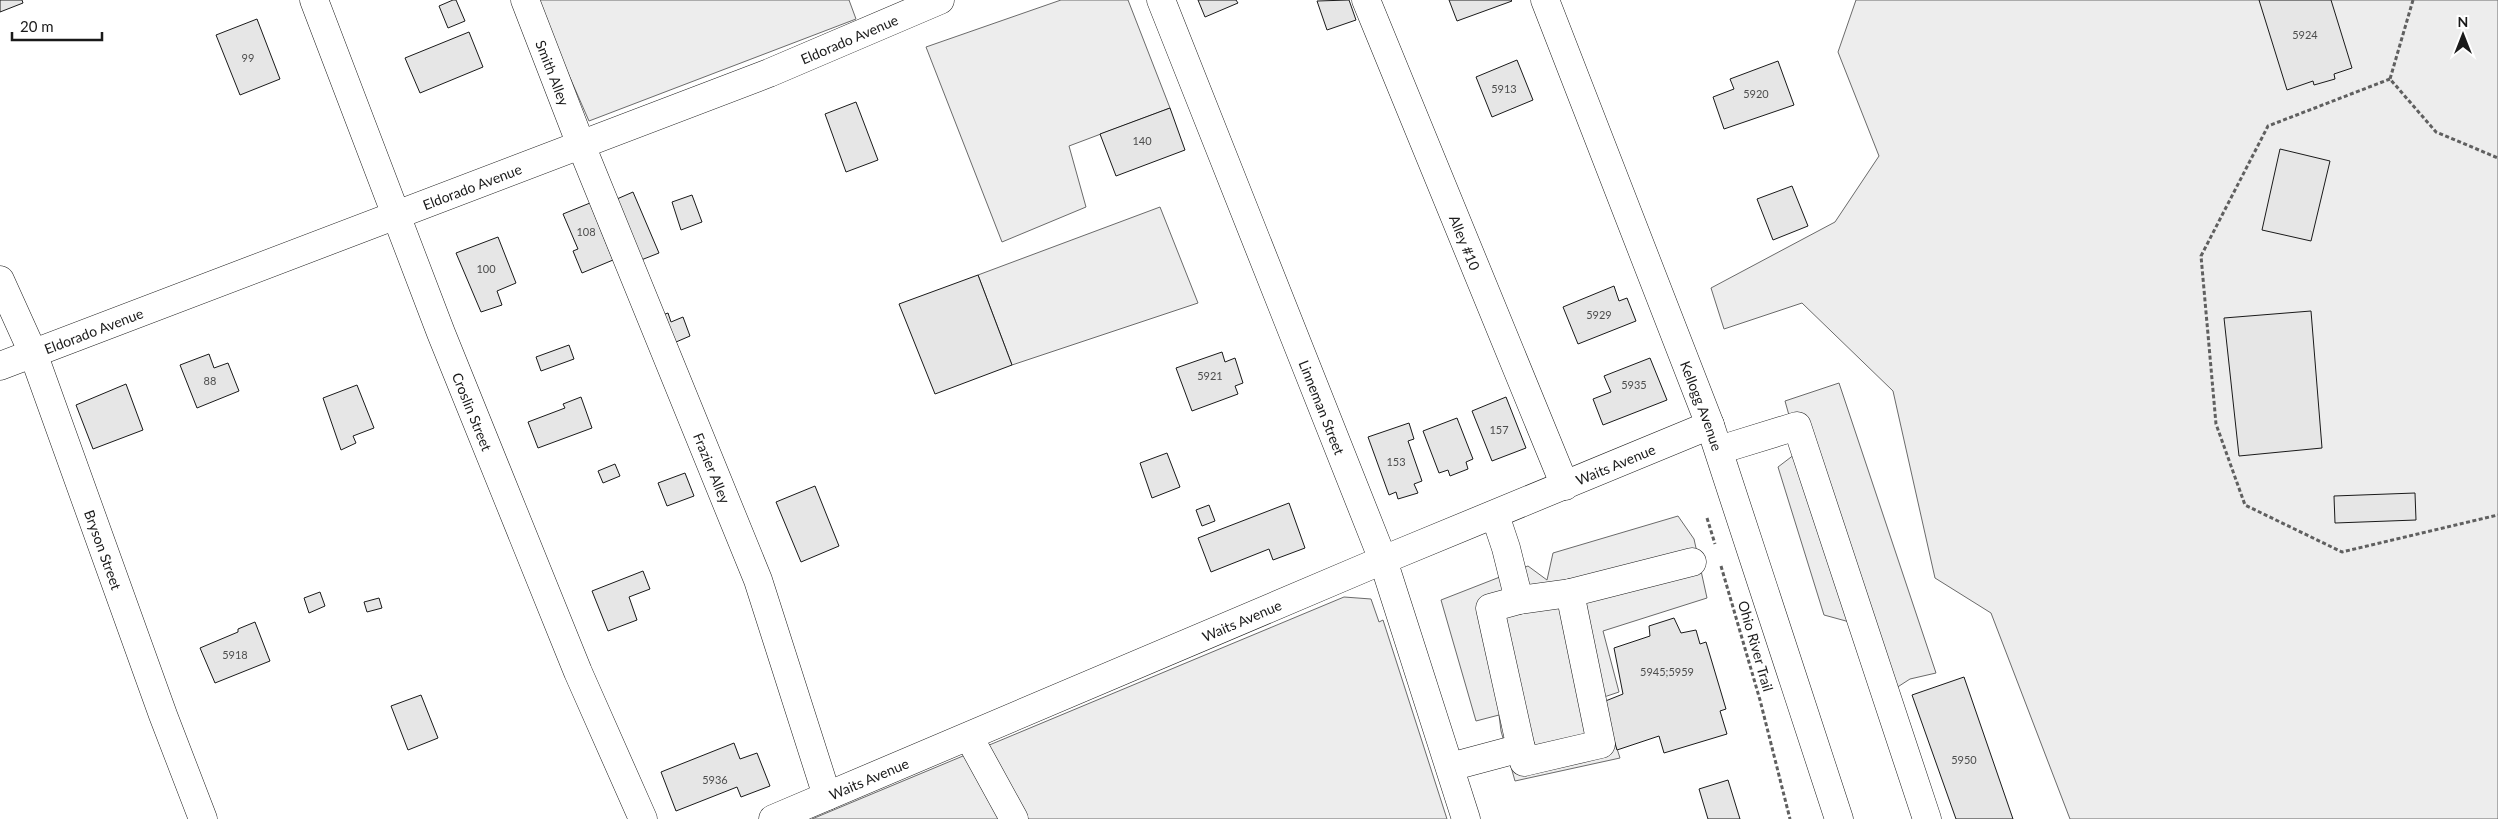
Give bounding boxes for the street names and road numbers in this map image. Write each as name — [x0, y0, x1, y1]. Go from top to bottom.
street label: Eldorado Avenue — [798, 11, 900, 67]
street label: Smith Alley — [533, 38, 574, 109]
street label: Eldorado Avenue — [420, 160, 524, 213]
street label: Alley #10 — [1446, 212, 1484, 273]
street label: Eldorado Avenue — [42, 304, 145, 357]
street label: Linneman Street — [1296, 357, 1349, 457]
street label: Kellogg Avenue — [1677, 358, 1726, 453]
street label: Croslin Street — [449, 370, 496, 453]
street label: Frazier Alley — [690, 430, 735, 506]
street label: Waits Avenue — [1573, 440, 1658, 488]
street label: Bryson Street — [82, 507, 126, 592]
street label: Waits Avenue — [1199, 596, 1284, 644]
street label: Ohio River Trail — [1735, 599, 1777, 693]
street label: Waits Avenue — [826, 754, 911, 803]

